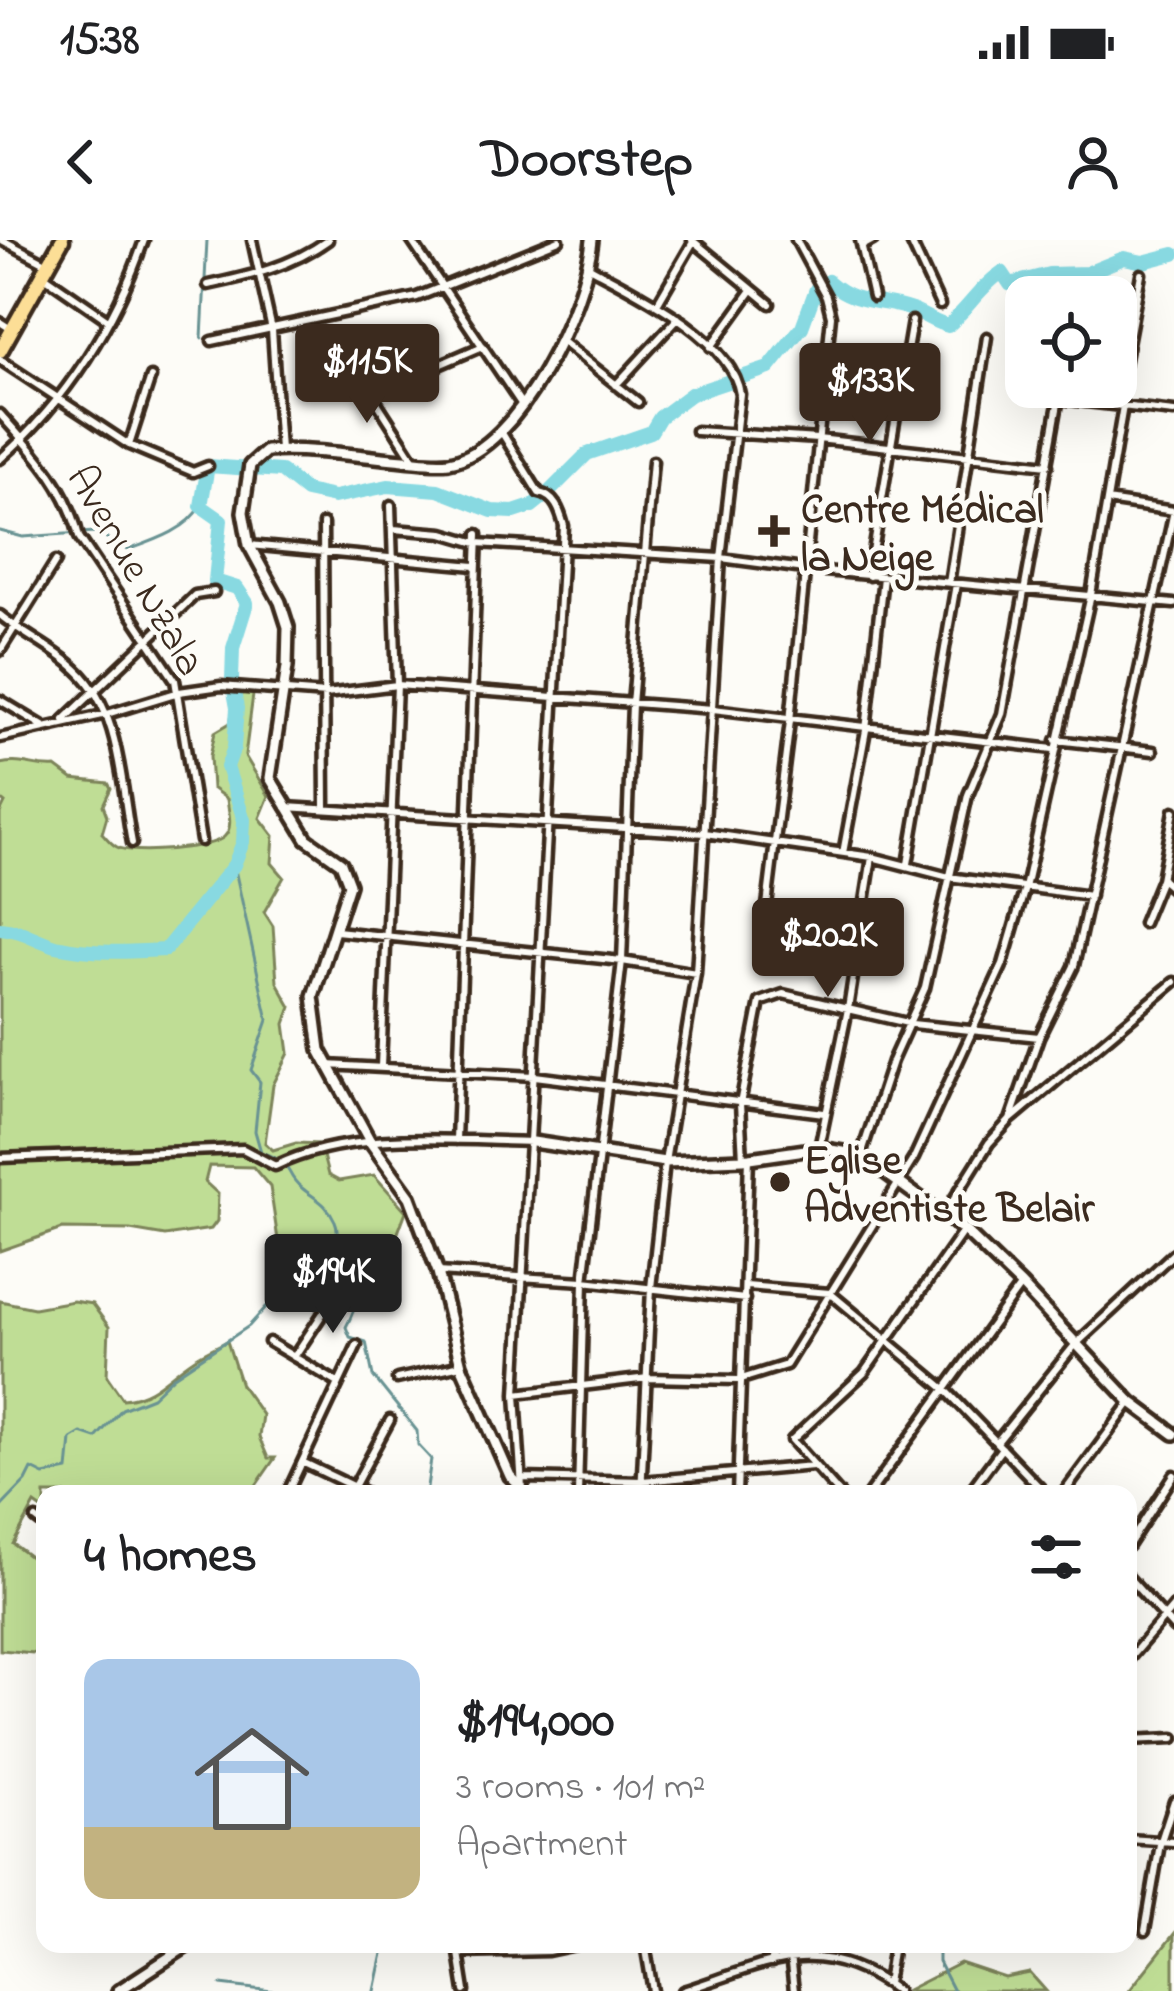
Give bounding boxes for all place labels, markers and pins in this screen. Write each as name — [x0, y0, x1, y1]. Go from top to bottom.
pin: $115K — [283, 324, 451, 426]
pin: $133K — [786, 343, 954, 445]
place label: Centre Médical la Neige — [801, 481, 1044, 591]
marker: Centre Médical la Neige — [758, 515, 790, 547]
pin: $202K — [744, 898, 912, 1000]
place label: Eglise Adventiste Belair — [804, 1132, 1095, 1241]
marker: Eglise Adventiste Belair — [767, 1169, 793, 1195]
pin: $194K — [249, 1234, 417, 1336]

